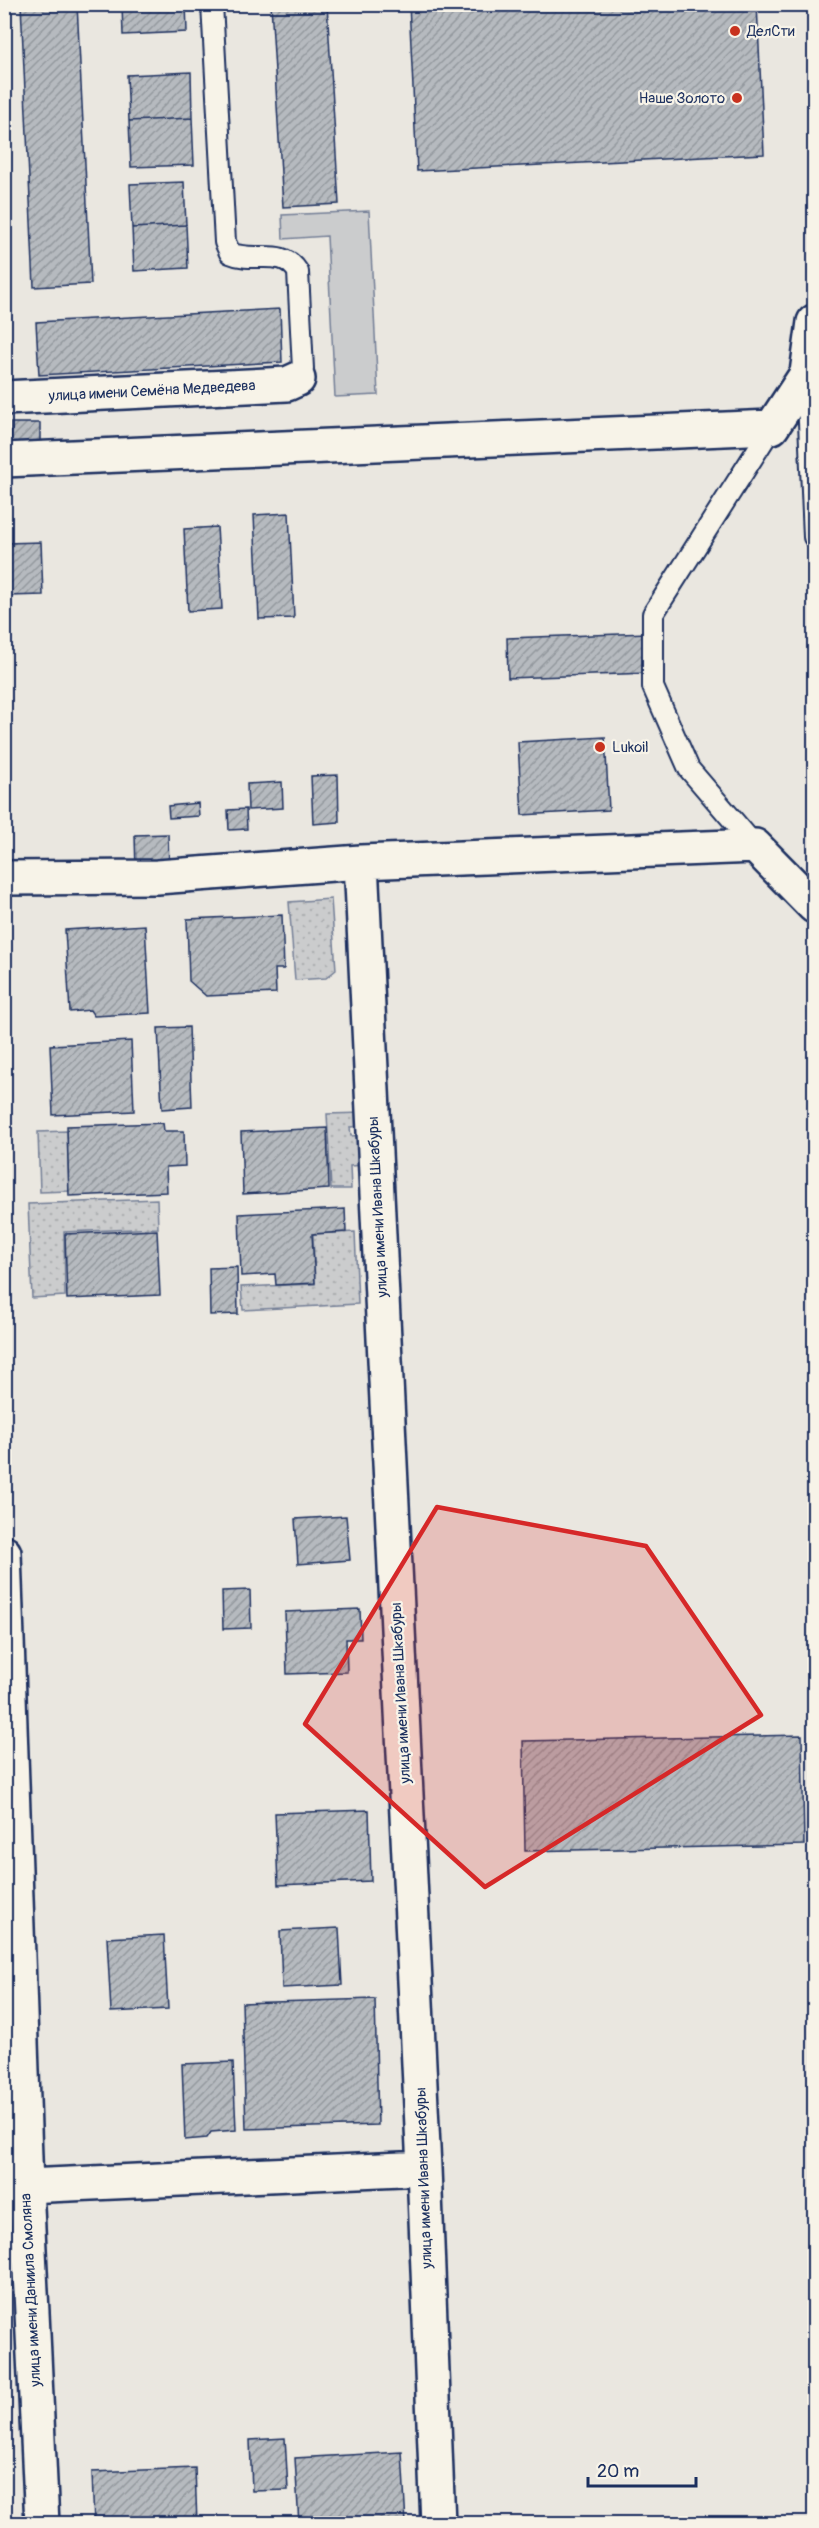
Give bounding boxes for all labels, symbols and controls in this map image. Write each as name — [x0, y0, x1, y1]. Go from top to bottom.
place label: ДелСти — [746, 22, 795, 41]
marker: ДелСти — [728, 24, 742, 38]
place label: Наше Золото — [639, 89, 725, 108]
marker: Наше Золото — [730, 91, 744, 105]
street label: улица имени Семёна Медведева — [47, 376, 256, 406]
place label: Lukoil — [612, 738, 649, 757]
marker: Lukoil — [593, 740, 607, 754]
street label: улица имени Ивана Шкабуры — [364, 1116, 392, 1299]
street label: улица имени Ивана Шкабуры — [387, 1602, 415, 1785]
street label: улица имени Ивана Шкабуры — [411, 2087, 437, 2270]
street label: улица имени Даниила Смоляна — [16, 2193, 46, 2388]
scale bar — [588, 2450, 696, 2488]
text: 20 m — [597, 2460, 639, 2483]

